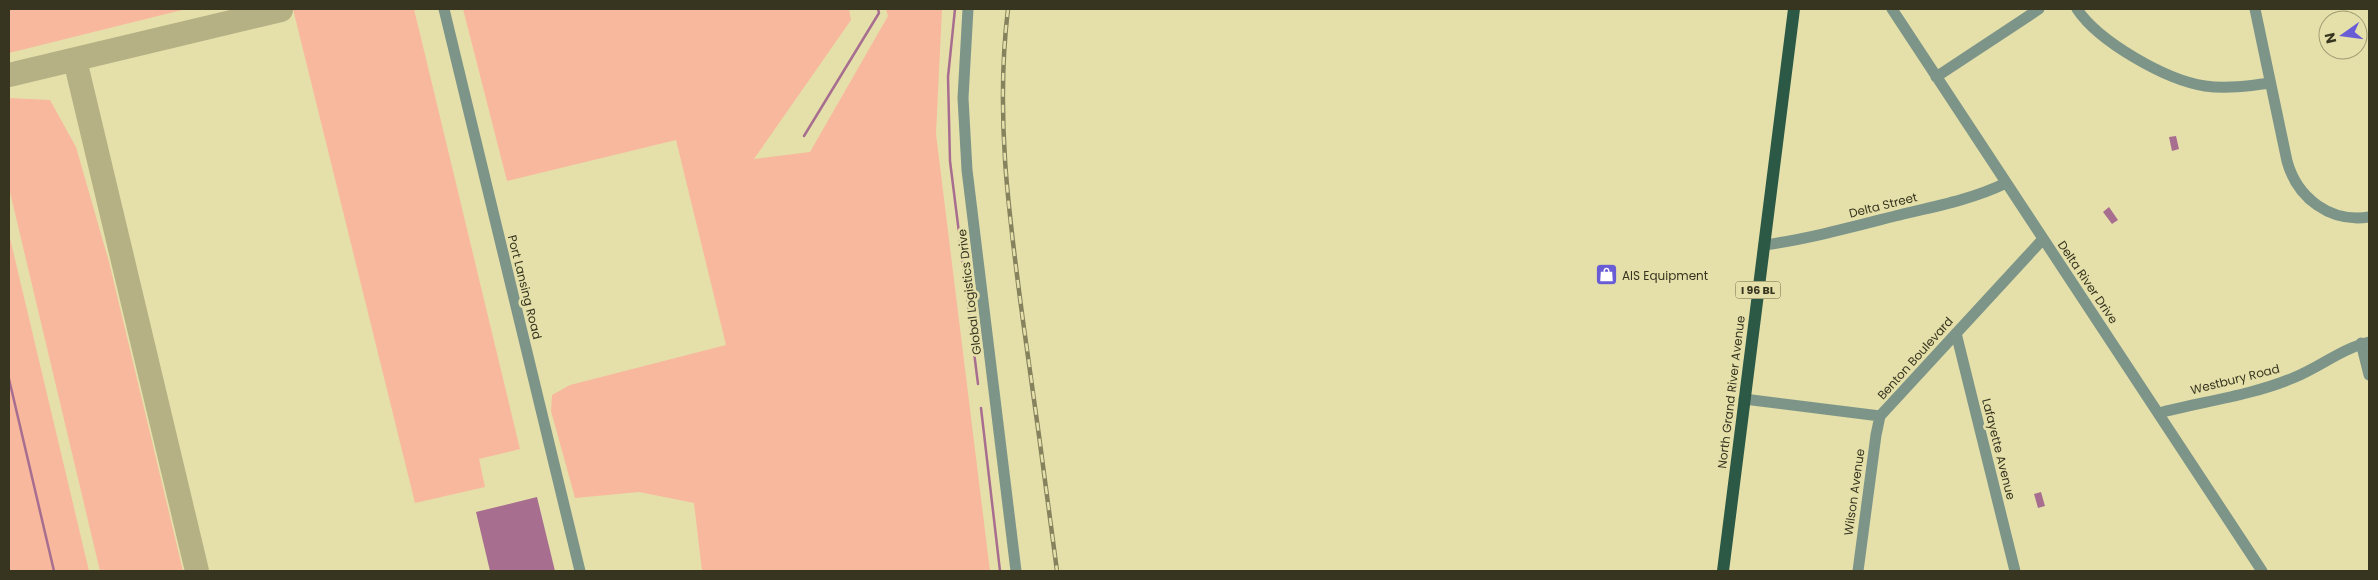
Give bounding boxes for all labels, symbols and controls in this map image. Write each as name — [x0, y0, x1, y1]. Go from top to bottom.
north arrow — [2318, 10, 2368, 60]
text: N — [2319, 31, 2341, 46]
street label: Delta Street — [1847, 188, 1919, 222]
street label: Global Logistics Drive — [953, 228, 985, 356]
street label: Port Lansing Road — [504, 233, 546, 341]
street label: Delta River Drive — [2054, 237, 2122, 327]
shop icon: AIS Equipment — [1594, 263, 1618, 287]
place label: AIS Equipment — [1622, 267, 1708, 284]
road number: I 96 BL — [1736, 282, 1780, 298]
street label: Benton Boulevard — [1873, 313, 1957, 403]
street label: North Grand River Avenue — [1713, 315, 1749, 469]
street label: Westbury Road — [2189, 360, 2281, 398]
street label: Lafayette Avenue — [1978, 396, 2020, 502]
street label: Wilson Avenue — [1839, 447, 1869, 537]

